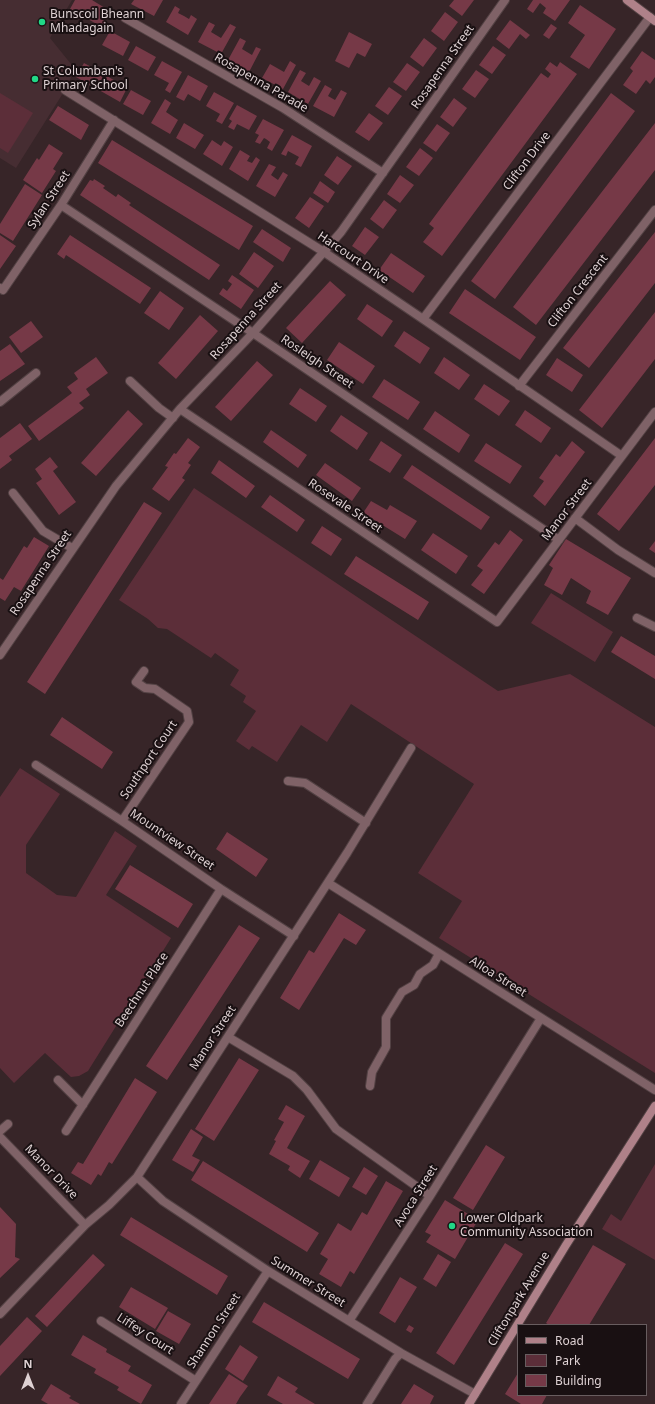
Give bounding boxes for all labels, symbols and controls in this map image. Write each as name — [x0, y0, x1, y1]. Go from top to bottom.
place label: Bunscoil Bheann Mhadagain — [50, 8, 144, 36]
marker: Bunscoil Bheann Mhadagain — [37, 17, 47, 27]
street label: Rosapenna Street — [409, 22, 477, 112]
street label: Rosapenna Parade — [212, 50, 310, 116]
place label: St Columban's Primary School — [43, 65, 128, 93]
marker: St Columban's Primary School — [30, 74, 40, 84]
street label: Clifton Drive — [500, 129, 554, 193]
street label: Sylan Street — [25, 168, 73, 232]
street label: Harcourt Drive — [315, 229, 391, 287]
street label: Clifton Crescent — [545, 251, 611, 331]
street label: Rosapenna Street — [207, 279, 285, 363]
street label: Rosleigh Street — [278, 332, 356, 392]
street label: Rosevale Street — [305, 476, 385, 536]
street label: Manor Street — [539, 476, 595, 544]
street label: Rosapenna Street — [7, 528, 75, 618]
street label: Southport Court — [117, 718, 181, 802]
street label: Mountview Street — [127, 806, 217, 874]
street label: Beechnut Place — [112, 950, 172, 1030]
street label: Alloa Street — [467, 954, 529, 1000]
street label: Manor Street — [187, 1003, 239, 1073]
street label: Manor Drive — [21, 1142, 81, 1202]
street label: Avoca Street — [391, 1162, 441, 1230]
place label: Lower Oldpark Community Association — [460, 1212, 593, 1240]
marker: Lower Oldpark Community Association — [447, 1221, 457, 1231]
street label: Cliftonpark Avenue — [485, 1249, 553, 1349]
street label: Summer Street — [268, 1253, 348, 1311]
street label: Shannon Street — [184, 1291, 244, 1371]
street label: Liffey Court — [114, 1310, 176, 1358]
legend — [517, 1324, 647, 1396]
text: Road — [555, 1332, 584, 1349]
text: Park — [555, 1352, 580, 1369]
north arrow — [8, 1356, 48, 1396]
text: N — [24, 1356, 32, 1371]
text: Building — [555, 1372, 602, 1389]

